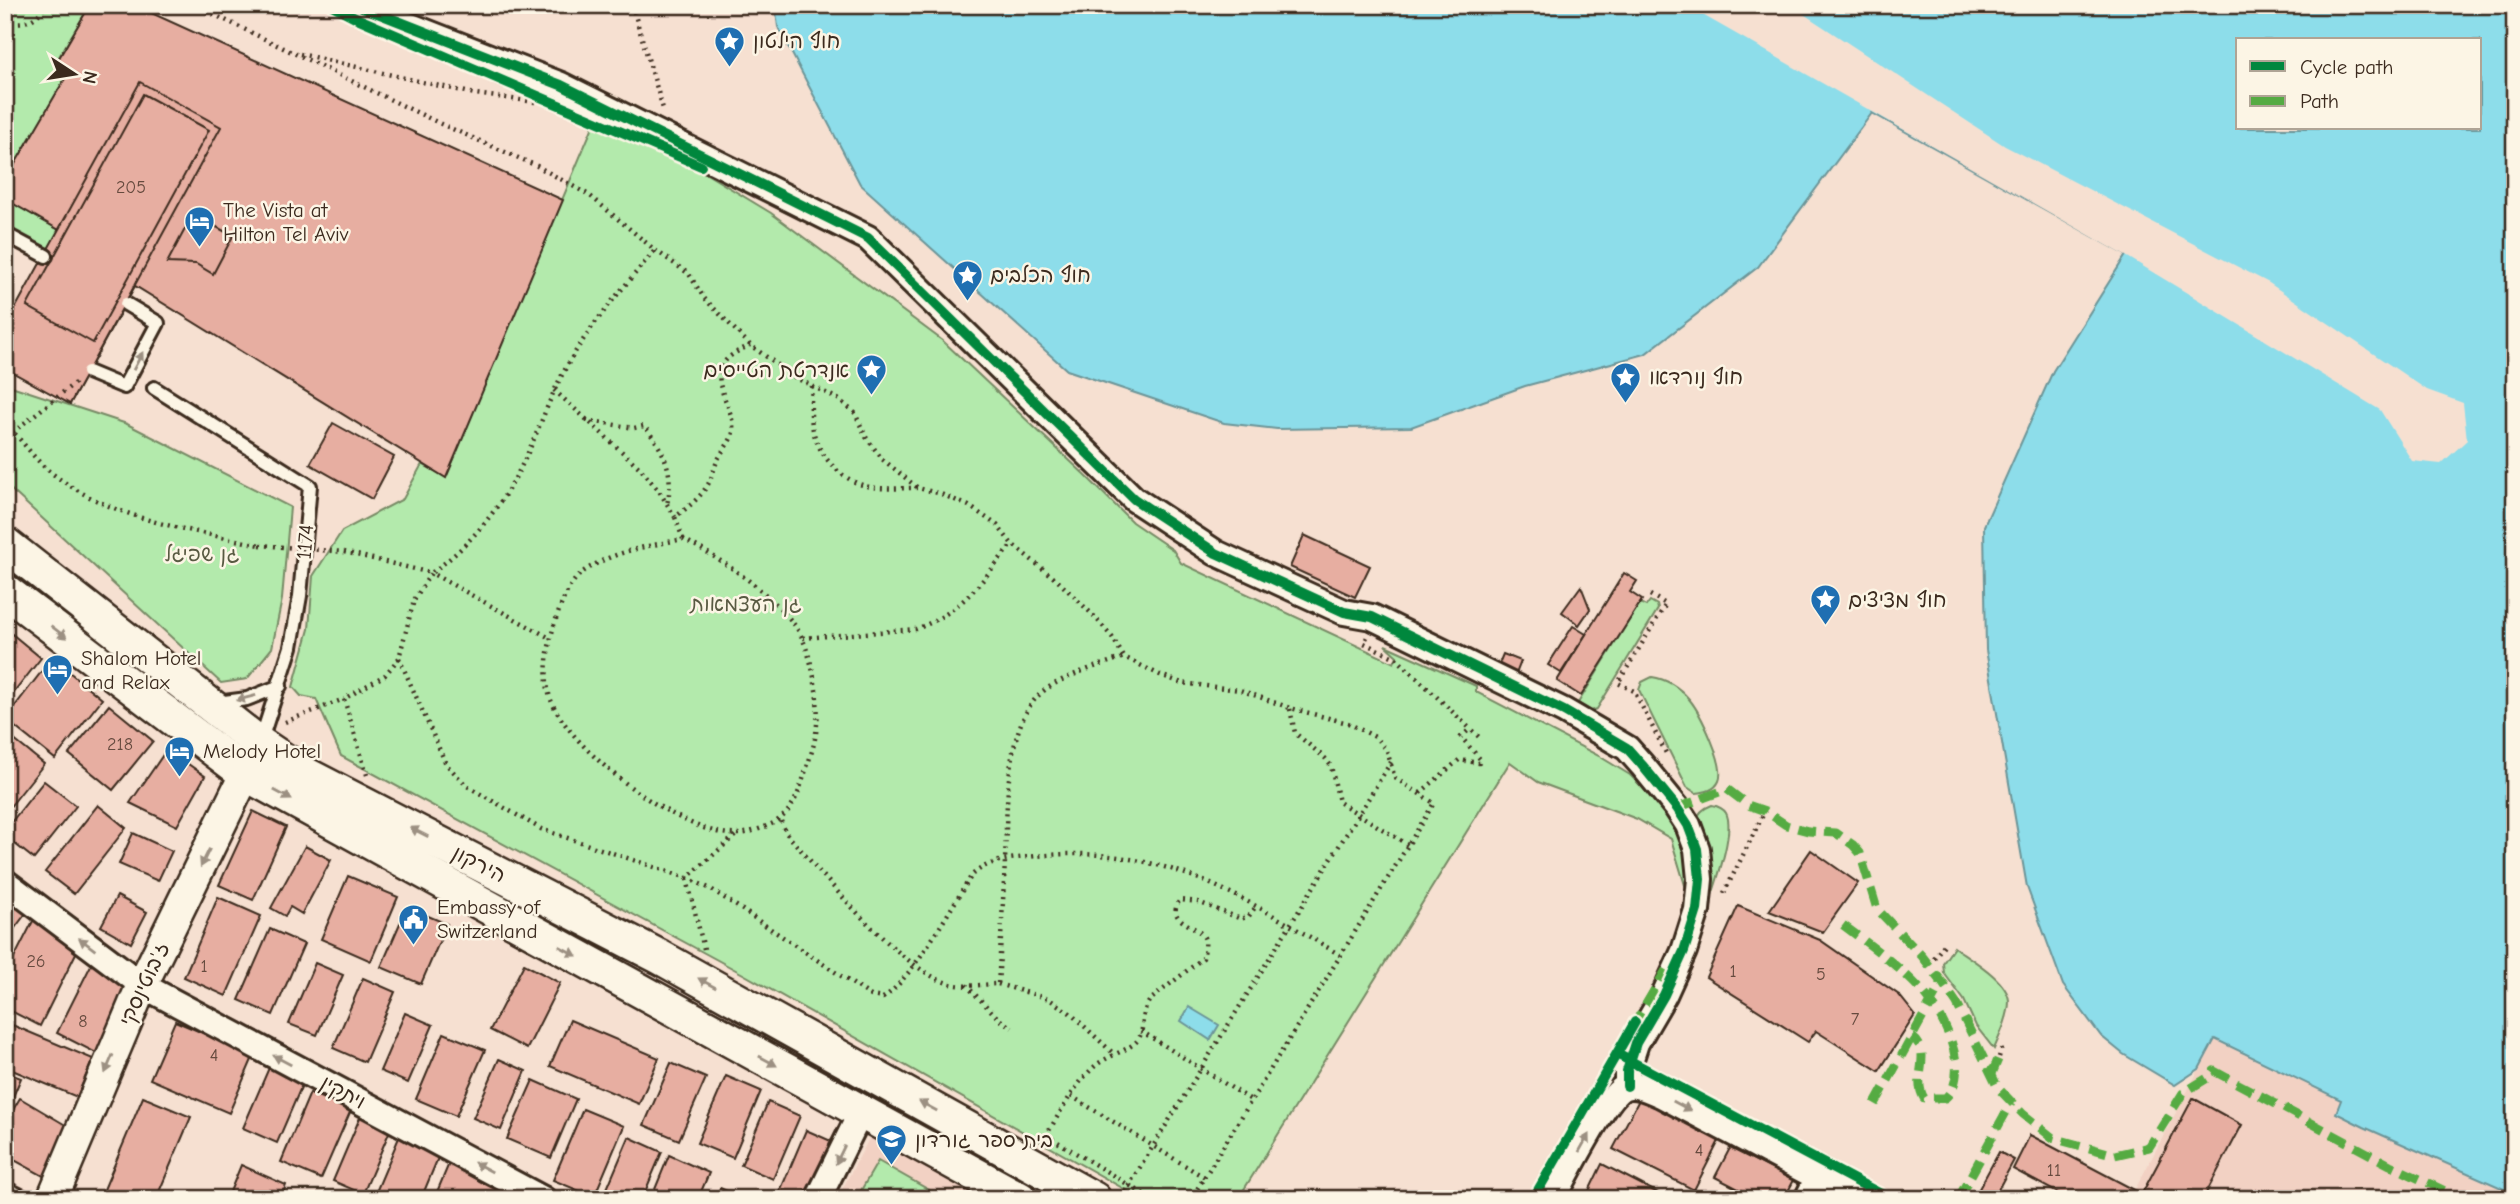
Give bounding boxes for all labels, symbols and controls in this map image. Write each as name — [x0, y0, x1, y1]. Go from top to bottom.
place icon: חוף הילטון — [713, 24, 747, 68]
place label: חוף הילטון — [753, 29, 840, 54]
north arrow — [38, 38, 108, 108]
legend — [2236, 38, 2482, 130]
text: Cycle path — [2300, 55, 2393, 79]
text: N — [78, 69, 102, 86]
text: Path — [2300, 89, 2339, 113]
house number: 205 — [116, 177, 146, 198]
place label: The Vista at Hilton Tel Aviv — [223, 198, 349, 246]
hotel icon: The Vista at Hilton Tel Aviv — [183, 205, 217, 249]
place icon: חוף הכלבים — [950, 258, 984, 302]
place label: חוף הכלבים — [990, 263, 1091, 287]
one-way arrow — [132, 352, 144, 371]
place icon: אנדרטת הטייסים — [855, 353, 889, 397]
place label: אנדרטת הטייסים — [703, 358, 849, 382]
place icon: חוף נורדאו — [1609, 360, 1643, 404]
place label: חוף נורדאו — [1649, 365, 1743, 389]
street label: 1174 — [292, 523, 318, 561]
park label: גן שפיגל — [165, 542, 239, 567]
place icon: חוף מציצים — [1808, 583, 1842, 627]
place label: חוף מציצים — [1848, 588, 1946, 612]
park label: גן העצמאות — [688, 592, 802, 617]
one-way arrow — [50, 625, 68, 640]
place label: Shalom Hotel and Relax — [81, 646, 201, 694]
hotel icon: Shalom Hotel and Relax — [41, 653, 75, 697]
one-way arrow — [235, 693, 256, 703]
house number: 218 — [107, 734, 133, 755]
hotel icon: Melody Hotel — [163, 734, 197, 778]
place label: Melody Hotel — [203, 739, 321, 763]
one-way arrow — [273, 789, 292, 801]
one-way arrow — [409, 827, 429, 838]
street label: הירקון — [448, 840, 510, 888]
one-way arrow — [199, 848, 210, 868]
place label: Embassy of Switzerland — [437, 895, 541, 943]
public building icon: Embassy of Switzerland — [397, 902, 431, 946]
one-way arrow — [79, 936, 97, 951]
street label: ז'בוטינסקי — [114, 938, 175, 1030]
one-way arrow — [558, 945, 578, 957]
house number: 26 — [26, 951, 46, 972]
house number: 1 — [200, 956, 208, 977]
house number: 1 — [1729, 961, 1737, 982]
house number: 5 — [1816, 964, 1826, 985]
one-way arrow — [697, 977, 717, 989]
house number: 7 — [1851, 1009, 1860, 1030]
house number: 8 — [78, 1011, 88, 1032]
house number: 4 — [210, 1045, 218, 1066]
one-way arrow — [103, 1053, 114, 1074]
one-way arrow — [272, 1054, 292, 1065]
one-way arrow — [758, 1054, 778, 1066]
street label: ויתקין — [316, 1070, 370, 1115]
one-way arrow — [917, 1100, 937, 1112]
one-way arrow — [1672, 1100, 1692, 1111]
school or university icon: בית ספר גורדון — [875, 1123, 909, 1167]
place label: בית ספר גורדון — [915, 1128, 1053, 1153]
one-way arrow — [1578, 1133, 1590, 1153]
house number: 4 — [1695, 1140, 1703, 1161]
one-way arrow — [834, 1145, 845, 1165]
house number: 11 — [2047, 1160, 2061, 1181]
one-way arrow — [473, 1161, 493, 1172]

